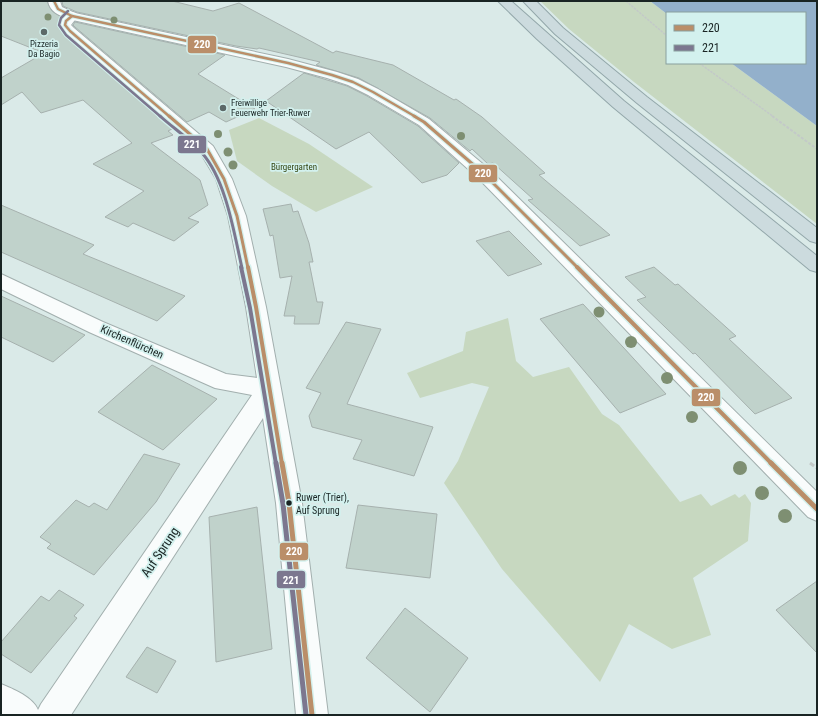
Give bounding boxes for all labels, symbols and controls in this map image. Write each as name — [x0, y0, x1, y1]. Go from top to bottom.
legend — [666, 12, 806, 64]
text: 220 — [702, 21, 720, 35]
marker: Pizzeria Da Bagio — [39, 27, 49, 37]
line badge: 220 — [187, 35, 217, 54]
text: 220 — [194, 38, 211, 51]
place label: Pizzeria Da Bagio — [28, 39, 60, 59]
text: 221 — [702, 41, 720, 55]
place label: Freiwillige Feuerwehr Trier-Ruwer — [231, 98, 310, 118]
marker: Freiwillige Feuerwehr Trier-Ruwer — [218, 103, 228, 113]
line badge: 221 — [177, 135, 207, 154]
text: 221 — [184, 138, 200, 151]
park label: Bürgergarten — [271, 162, 317, 172]
line badge: 220 — [468, 164, 498, 183]
text: 220 — [475, 167, 492, 180]
street label: Kirchenflürchen — [98, 322, 166, 362]
line badge: 220 — [691, 388, 721, 407]
text: 220 — [698, 391, 715, 404]
place label: Ruwer (Trier), Auf Sprung — [296, 492, 349, 516]
marker: Ruwer (Trier), Auf Sprung — [284, 498, 294, 508]
street label: Auf Sprung — [138, 524, 182, 580]
line badge: 220 — [279, 542, 309, 561]
text: 220 — [286, 545, 303, 558]
line badge: 221 — [276, 570, 306, 589]
text: 221 — [283, 574, 299, 587]

